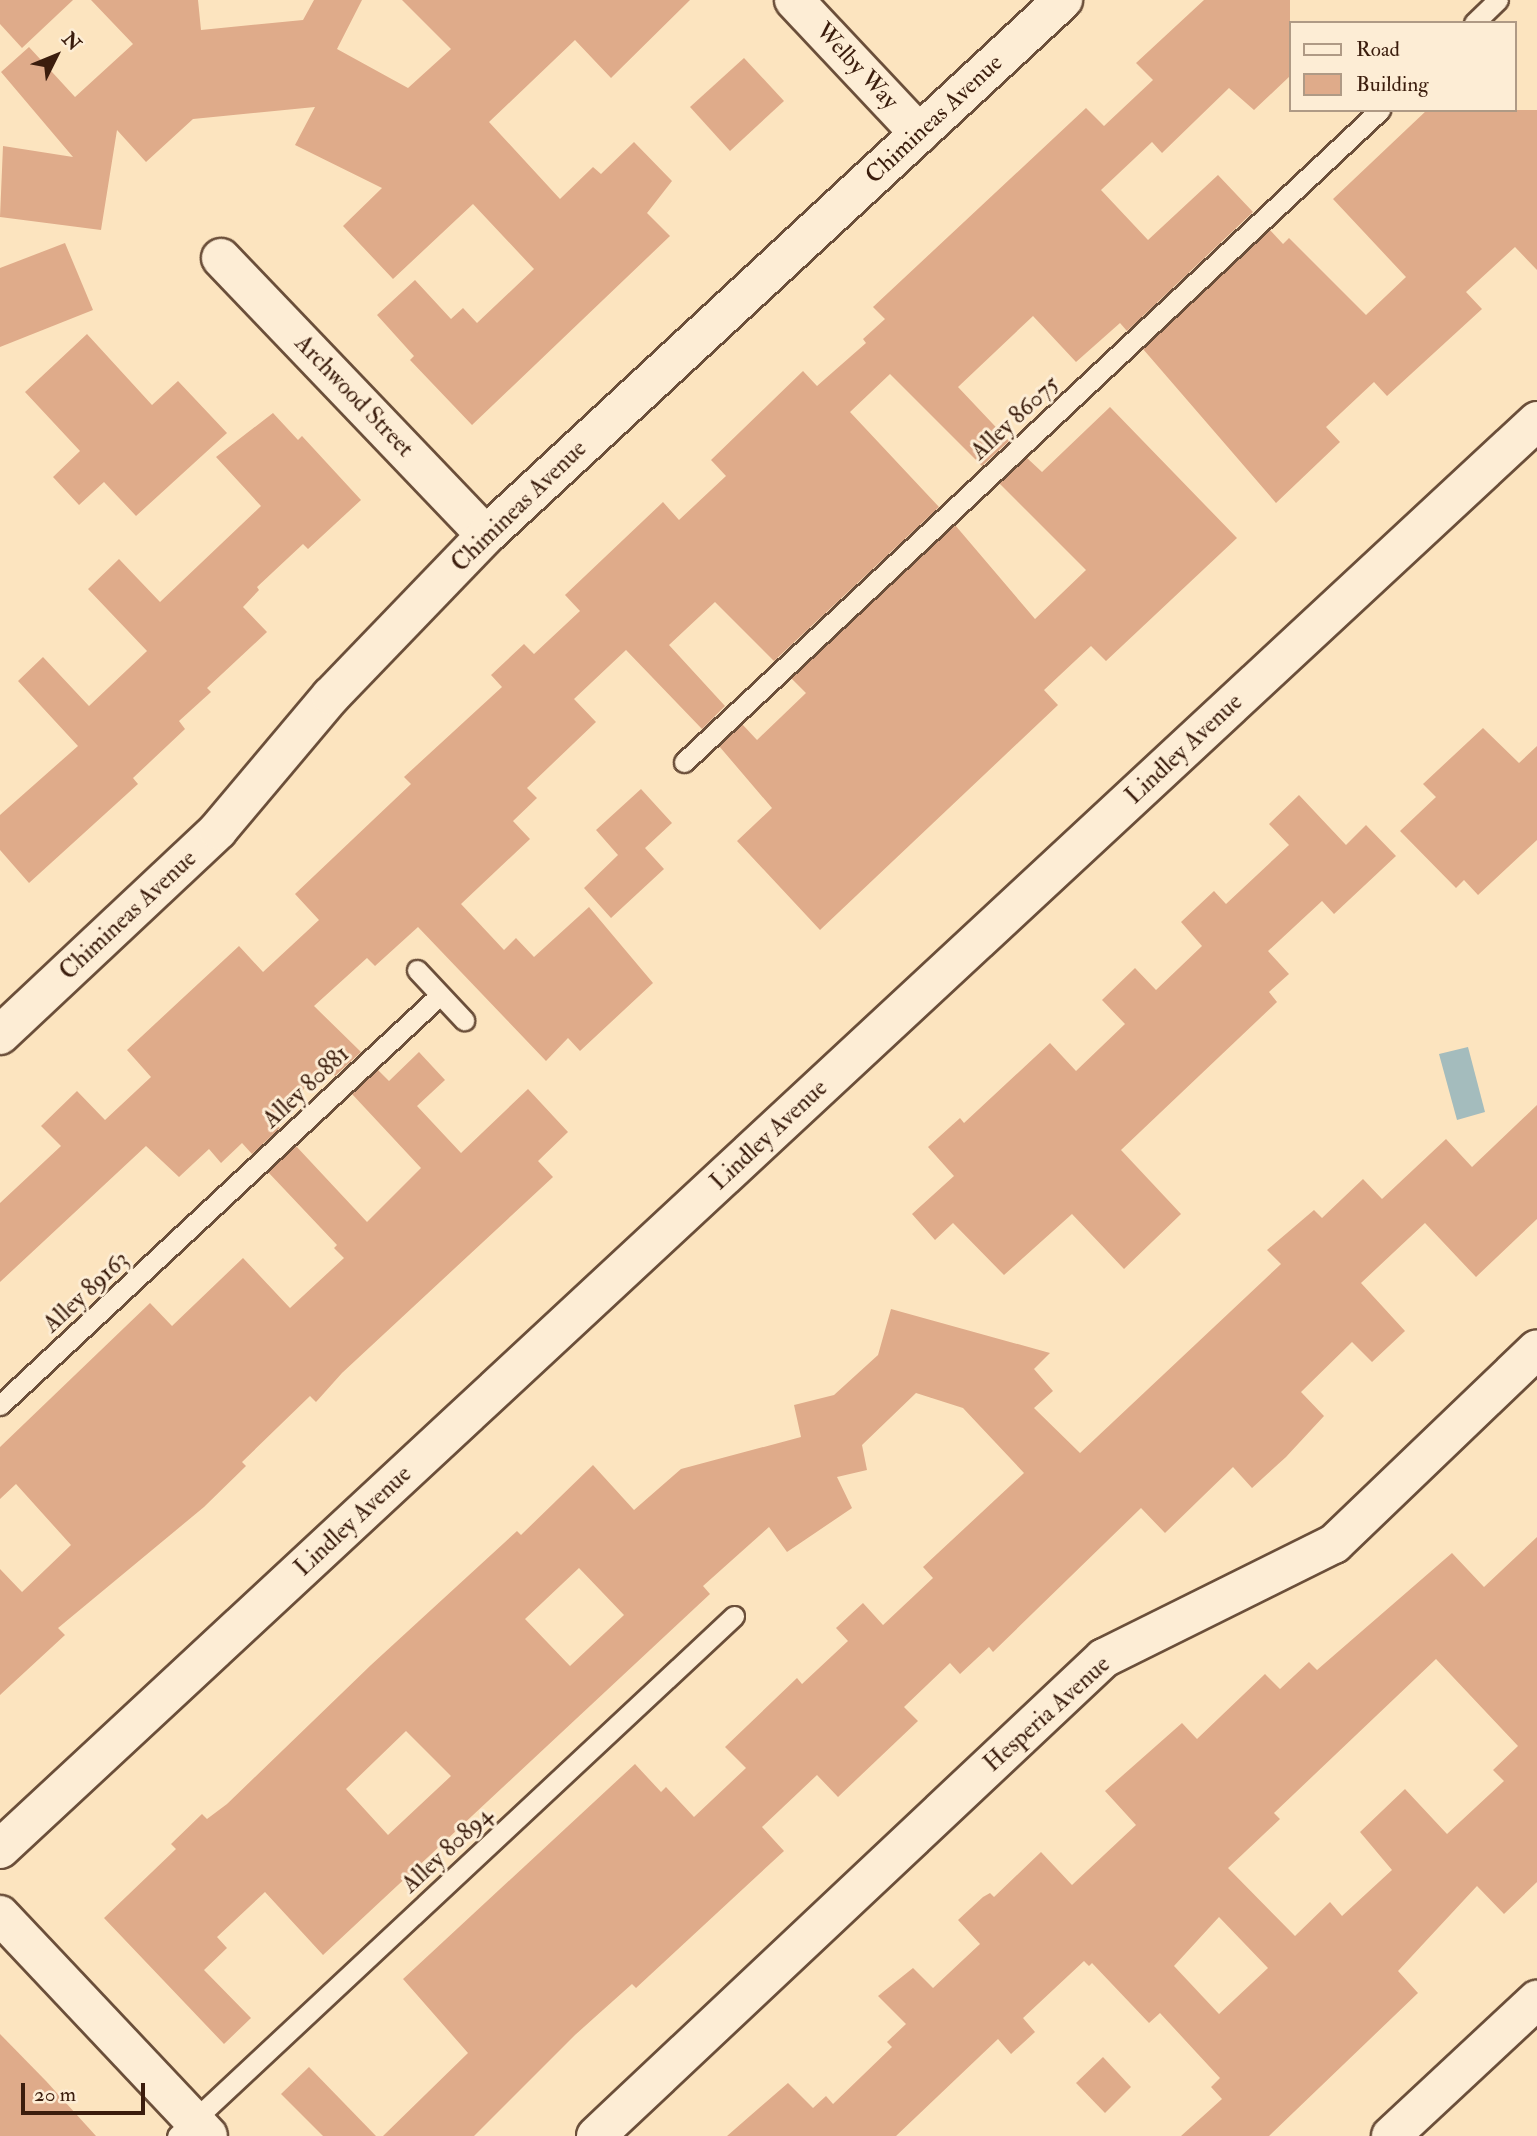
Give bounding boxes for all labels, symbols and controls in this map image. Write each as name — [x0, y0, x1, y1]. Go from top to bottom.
street label: Welby Way — [810, 17, 904, 115]
north arrow — [21, 21, 91, 91]
legend — [1288, 21, 1516, 112]
text: N — [57, 27, 86, 56]
text: Road — [1356, 36, 1400, 63]
street label: Chimineas Avenue — [860, 48, 1008, 190]
text: Building — [1356, 71, 1429, 98]
street label: Archwood Street — [289, 329, 419, 463]
street label: Alley 86075 — [965, 370, 1065, 466]
street label: Chimineas Avenue — [445, 434, 593, 578]
street label: Lindley Avenue — [1120, 688, 1248, 810]
street label: Chimineas Avenue — [54, 844, 202, 986]
street label: Alley 80881 — [257, 1040, 355, 1134]
street label: Lindley Avenue — [705, 1074, 833, 1196]
street label: Alley 89163 — [37, 1245, 135, 1339]
street label: Lindley Avenue — [289, 1460, 417, 1582]
street label: Hesperia Avenue — [978, 1650, 1116, 1778]
street label: Alley 80894 — [396, 1801, 498, 1899]
scale bar — [24, 2070, 149, 2114]
text: 20 m — [34, 2081, 76, 2108]

